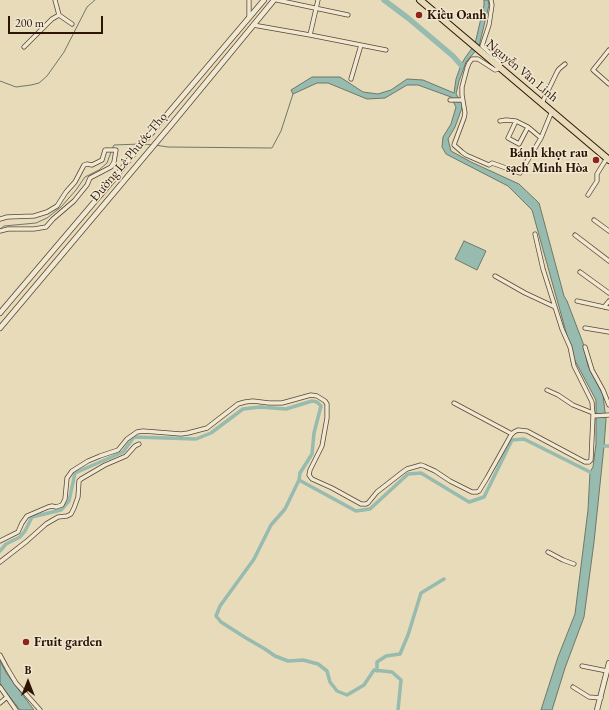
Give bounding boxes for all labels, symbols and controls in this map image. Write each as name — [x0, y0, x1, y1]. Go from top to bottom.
place label: Kiều Oanh — [427, 7, 487, 23]
scale bar — [10, 8, 105, 34]
marker: Kiều Oanh — [414, 10, 424, 20]
text: 200 m — [15, 15, 44, 31]
street label: Nguyễn Văn Linh — [483, 36, 561, 106]
street label: Đường Lê Phước Thọ — [87, 109, 171, 205]
place label: Bánh khọt rau sạch Minh Hòa — [506, 145, 588, 176]
marker: Bánh khọt rau sạch Minh Hòa — [591, 155, 601, 165]
place label: Fruit garden — [34, 634, 102, 650]
marker: Fruit garden — [21, 637, 31, 647]
north arrow — [8, 662, 48, 702]
text: B — [25, 663, 31, 677]

